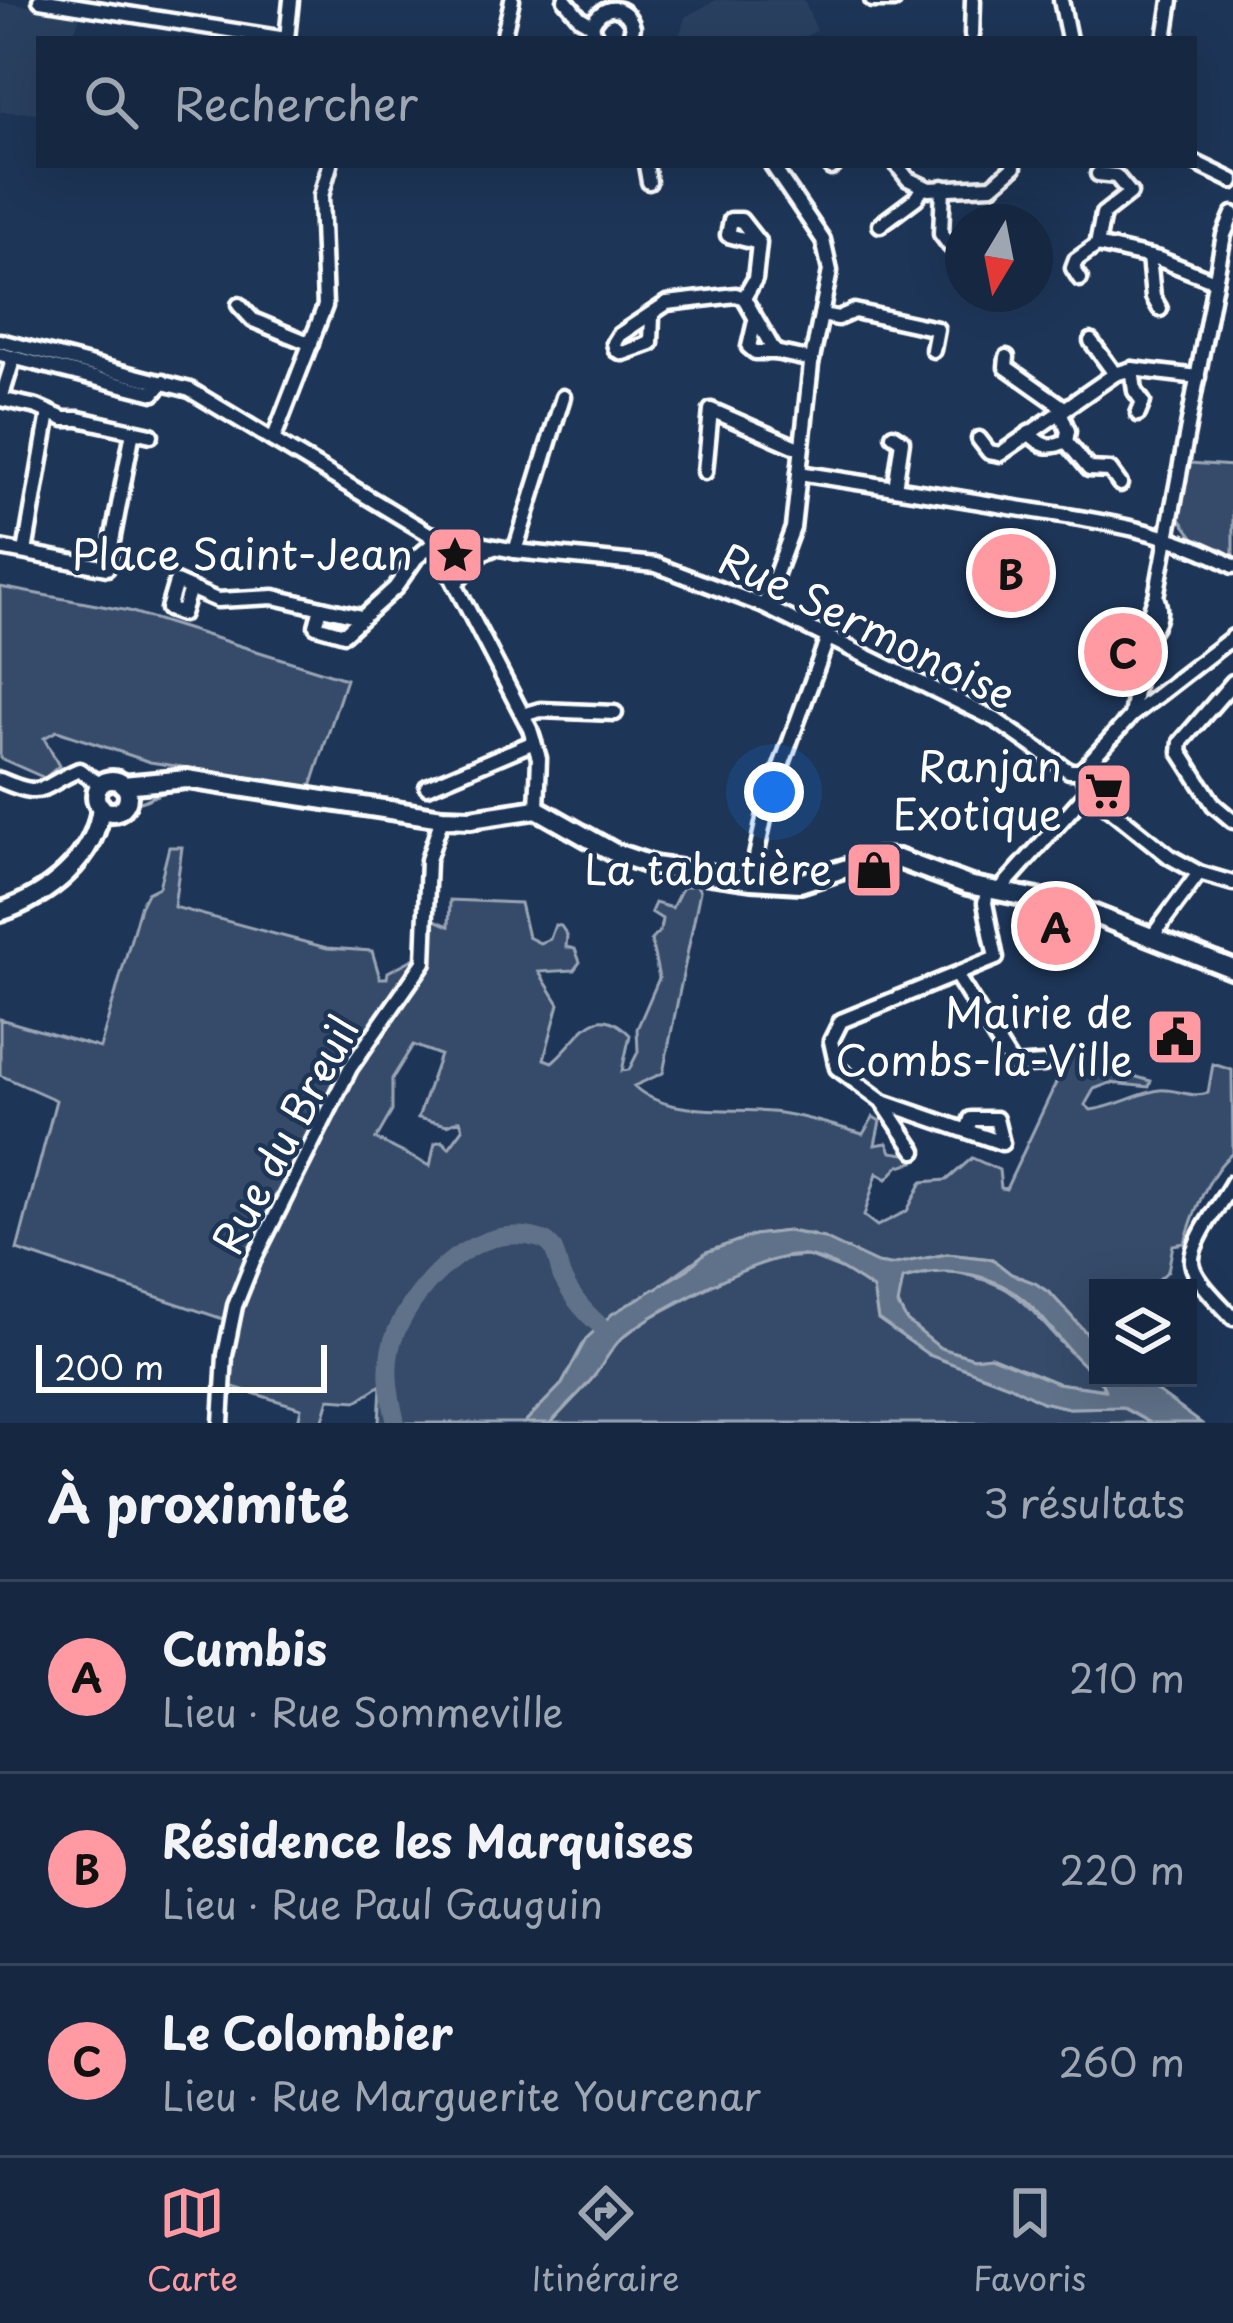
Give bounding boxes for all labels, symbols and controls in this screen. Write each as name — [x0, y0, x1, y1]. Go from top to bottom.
search box — [36, 36, 1197, 168]
text: Rechercher — [174, 68, 418, 136]
icon: search — [78, 69, 144, 135]
north arrow — [945, 204, 1053, 312]
place label: Place Saint-Jean — [72, 521, 413, 584]
place icon: Place Saint-Jean — [424, 524, 486, 586]
street label: Rue Sermonoise — [709, 526, 1027, 724]
pin: B — [972, 528, 1050, 618]
pin: C — [1084, 607, 1162, 697]
place label: Ranjan Exotique — [893, 733, 1062, 844]
supermarket icon: Ranjan Exotique — [1073, 760, 1135, 822]
your location — [744, 762, 804, 822]
place label: La tabatière — [584, 836, 832, 899]
shop icon: La tabatière — [843, 839, 905, 901]
pin: A — [1017, 881, 1095, 971]
place label: Mairie de Combs-la-Ville — [835, 979, 1133, 1090]
street label: Rue du Breuil — [195, 1003, 373, 1264]
public building icon: Mairie de Combs-la-Ville — [1144, 1006, 1206, 1068]
map controls — [1089, 1279, 1197, 1387]
button: layers — [1089, 1279, 1197, 1387]
scale bar — [36, 1339, 327, 1392]
text: 200 m — [54, 1341, 164, 1391]
text: À proximité — [48, 1463, 349, 1540]
text: 3 résultats — [983, 1472, 1185, 1531]
text: Cumbis — [162, 1613, 327, 1681]
text: A — [72, 1647, 102, 1706]
text: 210 m — [1069, 1647, 1185, 1706]
text: Lieu · Rue Sommeville — [162, 1681, 564, 1740]
text: Résidence les Marquises — [162, 1805, 694, 1873]
text: B — [74, 1839, 100, 1898]
text: 220 m — [1060, 1839, 1185, 1898]
text: Lieu · Rue Paul Gauguin — [162, 1873, 603, 1932]
text: Le Colombier — [162, 1997, 453, 2065]
text: C — [72, 2031, 102, 2090]
text: 260 m — [1058, 2031, 1185, 2090]
text: Lieu · Rue Marguerite Yourcenar — [162, 2065, 761, 2124]
tab: Carte — [147, 2180, 238, 2302]
tab: Itinéraire — [531, 2180, 680, 2302]
tab: Favoris — [973, 2180, 1086, 2302]

